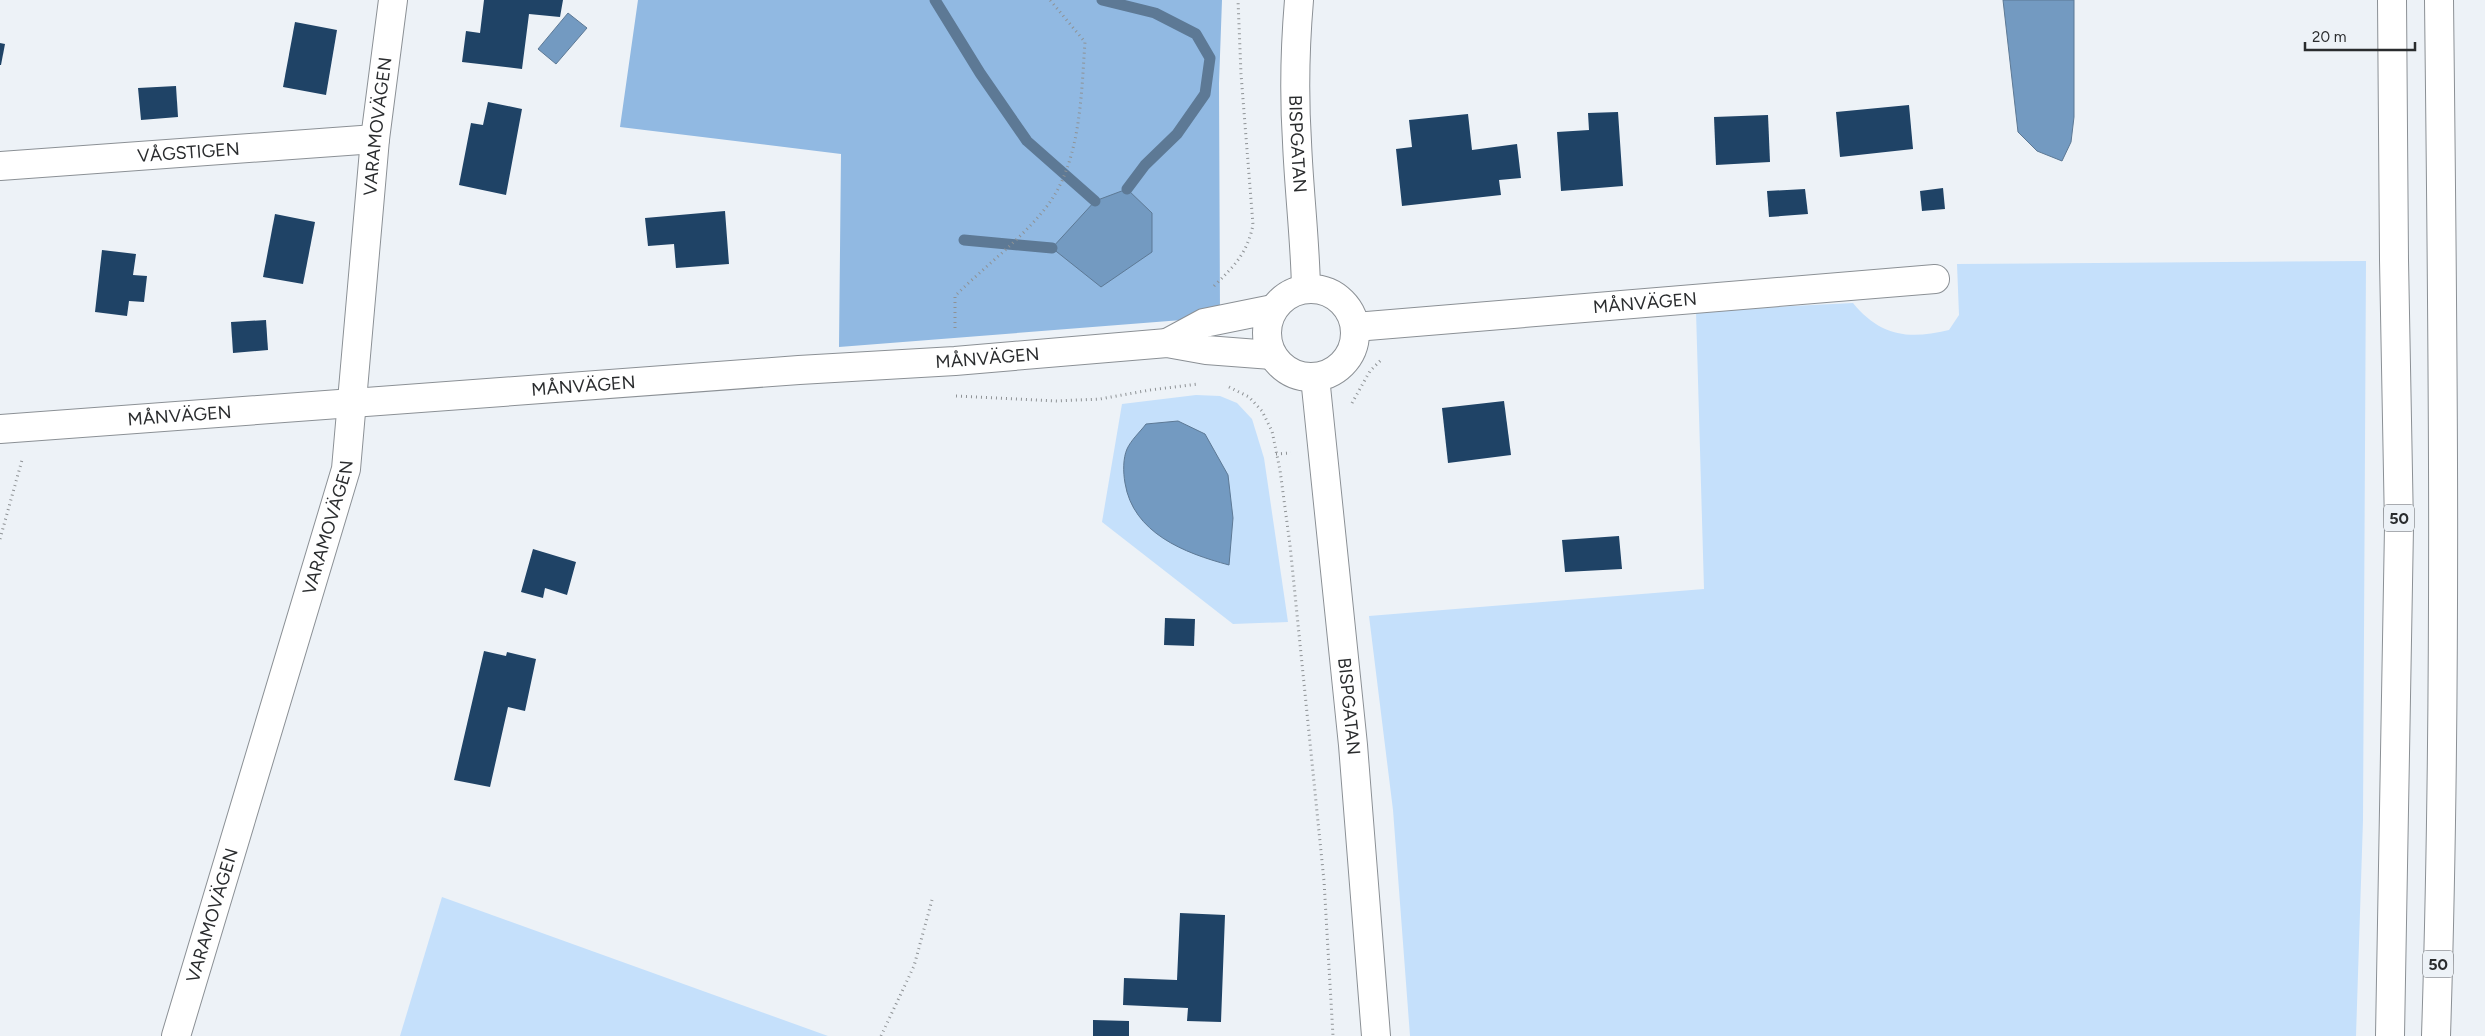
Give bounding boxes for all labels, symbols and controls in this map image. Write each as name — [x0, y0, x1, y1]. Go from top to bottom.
scale bar — [2305, 20, 2415, 52]
text: 20 m — [2312, 28, 2346, 46]
street label: VARAMOVÄGEN — [359, 56, 397, 197]
street label: BISPGATAN — [1284, 95, 1311, 193]
street label: VÅGSTIGEN — [137, 138, 240, 167]
street label: MÅNVÄGEN — [1592, 288, 1698, 318]
street label: MÅNVÄGEN — [935, 343, 1040, 373]
street label: MÅNVÄGEN — [531, 371, 636, 401]
street label: MÅNVÄGEN — [127, 401, 232, 431]
street label: VARAMOVÄGEN — [298, 459, 358, 597]
road number: 50 — [2384, 504, 2414, 532]
street label: BISPGATAN — [1333, 657, 1365, 756]
street label: VARAMOVÄGEN — [182, 845, 243, 985]
road number: 50 — [2423, 951, 2453, 978]

